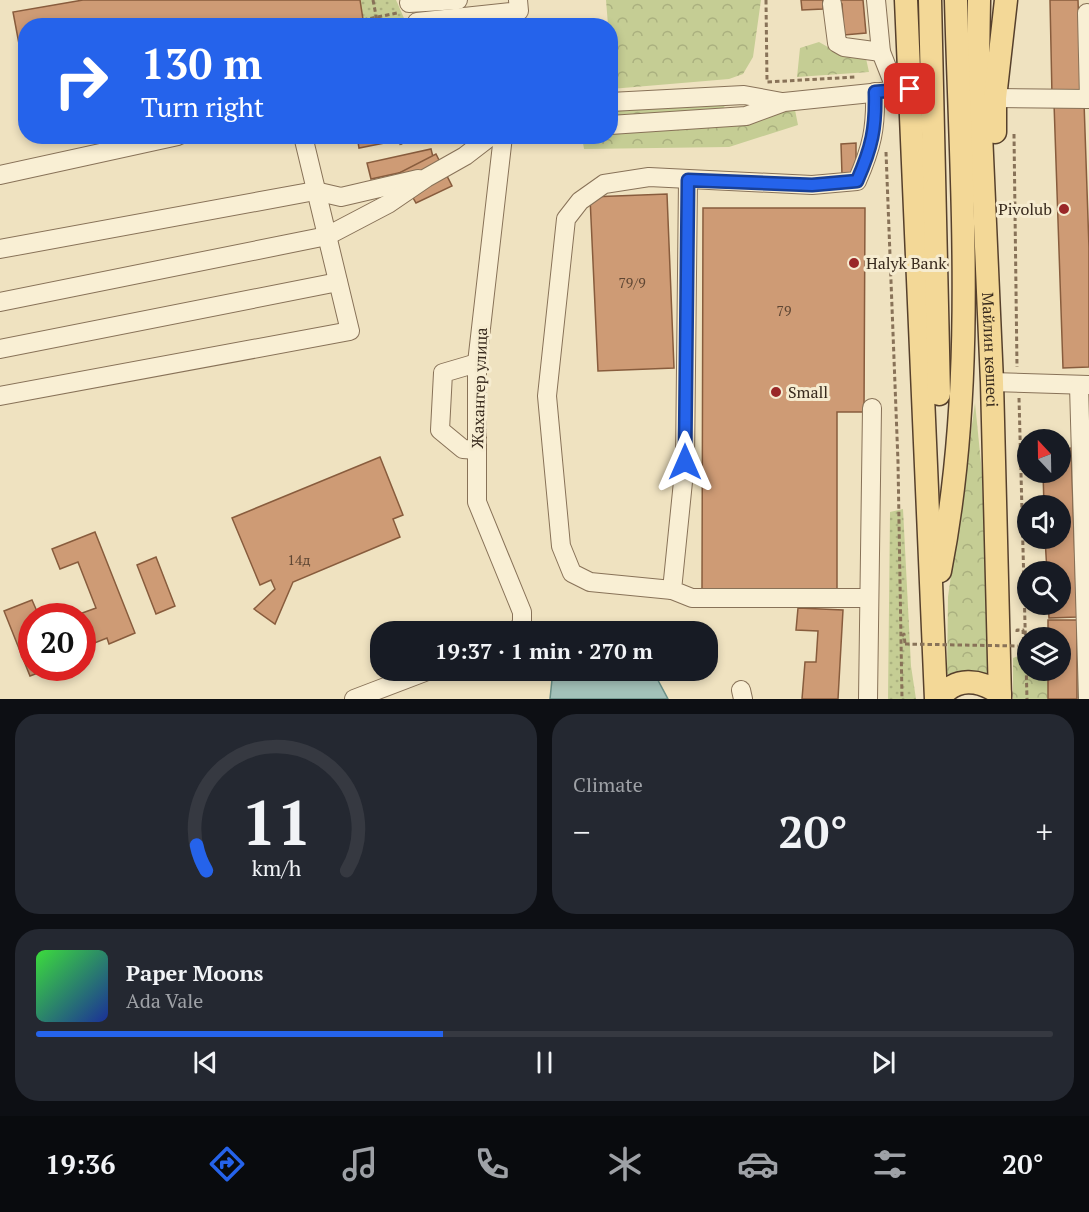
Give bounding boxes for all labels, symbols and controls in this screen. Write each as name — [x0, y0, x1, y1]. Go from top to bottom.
text: 130 m — [141, 35, 262, 91]
icon: right — [42, 42, 120, 120]
pin — [884, 63, 935, 114]
icon: arrive — [893, 72, 926, 105]
text: Turn right — [141, 89, 264, 125]
place label: Pivolub — [998, 198, 1052, 220]
marker: Pivolub — [1057, 202, 1071, 216]
place label: Halyk Bank — [866, 252, 947, 274]
marker: Halyk Bank — [847, 256, 861, 270]
house number: 79/9 — [618, 273, 646, 292]
street label: Майлин көшесі — [977, 292, 1004, 408]
house number: 79 — [777, 301, 791, 320]
street label: Жахангер улица — [466, 327, 492, 449]
place label: Small — [788, 381, 828, 403]
marker: Small — [769, 385, 783, 399]
north arrow — [1017, 429, 1071, 483]
map controls — [1017, 429, 1071, 681]
position arrow — [653, 430, 717, 494]
button: sound — [1017, 495, 1071, 549]
house number: 14д — [288, 550, 310, 569]
button: search — [1017, 561, 1071, 615]
speed limit sign: 20 — [18, 603, 96, 681]
button: layers — [1017, 627, 1071, 681]
text: 19:37 · 1 min · 270 m — [435, 636, 653, 665]
text: Climate — [573, 771, 643, 798]
text: 11 — [241, 780, 311, 863]
text: 20° — [778, 801, 848, 861]
text: − — [573, 810, 591, 853]
text: + — [1035, 810, 1053, 853]
text: km/h — [251, 854, 301, 882]
text: Paper Moons — [126, 958, 264, 987]
text: Ada Vale — [126, 987, 203, 1014]
icon: previous — [189, 1046, 222, 1079]
icon: pause — [528, 1046, 561, 1079]
icon: next — [867, 1046, 900, 1079]
icon: directions — [206, 1143, 248, 1185]
icon: music — [339, 1143, 381, 1185]
icon: phone — [471, 1143, 513, 1185]
icon: climate — [604, 1143, 646, 1185]
icon: car — [737, 1143, 779, 1185]
icon: filters — [869, 1143, 911, 1185]
text: 19:36 — [45, 1146, 116, 1182]
text: 20° — [1002, 1146, 1044, 1182]

